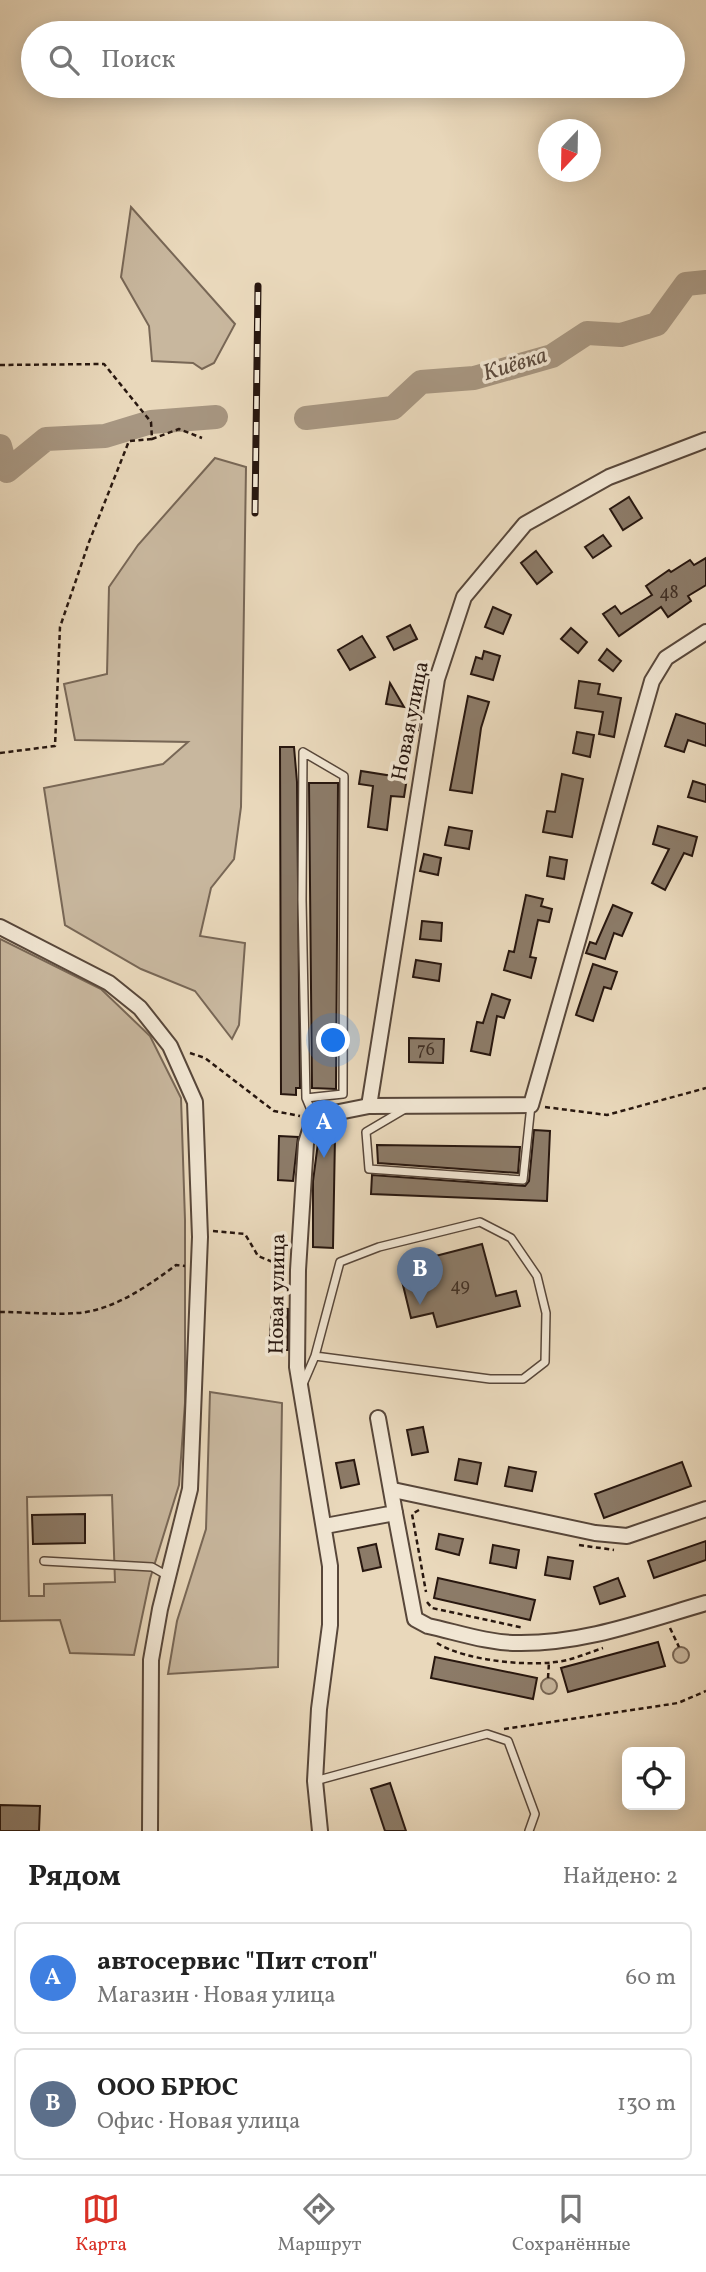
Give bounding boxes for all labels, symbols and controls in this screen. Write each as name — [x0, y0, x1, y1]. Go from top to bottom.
search box — [21, 21, 685, 98]
icon: search — [45, 41, 83, 79]
text: Поиск — [101, 42, 175, 78]
north arrow — [538, 119, 601, 182]
water label: Киёвка — [479, 340, 551, 390]
house number: 48 — [659, 581, 679, 606]
street label: Новая улица — [385, 659, 437, 783]
your location — [316, 1023, 350, 1057]
house number: 76 — [417, 1038, 435, 1063]
pin: A — [301, 1100, 347, 1158]
street label: Новая улица — [262, 1233, 294, 1355]
pin: B — [397, 1247, 443, 1305]
house number: 49 — [450, 1274, 470, 1299]
map controls — [622, 1747, 685, 1810]
button: locate — [622, 1747, 685, 1810]
text: Рядом — [28, 1856, 121, 1898]
text: Найдено: 2 — [563, 1861, 678, 1893]
text: автосервис "Пит стоп" — [97, 1944, 378, 1980]
text: A — [45, 1962, 61, 1994]
text: 60 m — [626, 1962, 676, 1994]
text: Магазин · Новая улица — [97, 1980, 336, 2012]
text: ООО БРЮС — [97, 2070, 239, 2106]
text: B — [45, 2088, 61, 2120]
text: 130 m — [617, 2088, 676, 2120]
text: Офис · Новая улица — [97, 2106, 301, 2138]
tab: Карта — [75, 2190, 127, 2258]
tab: Маршрут — [278, 2190, 361, 2258]
tab: Сохранённые — [512, 2190, 631, 2258]

